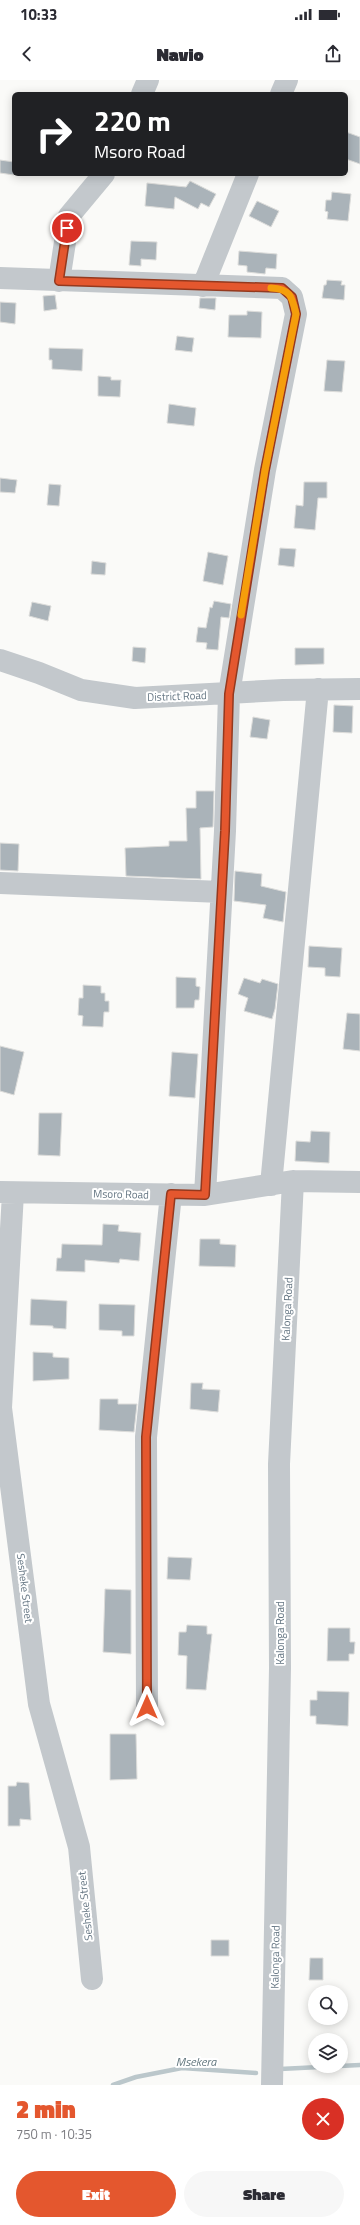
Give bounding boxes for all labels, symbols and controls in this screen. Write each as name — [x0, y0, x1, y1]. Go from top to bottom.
text: 10:33 — [20, 3, 57, 26]
text: Navio — [156, 41, 204, 68]
icon: back — [16, 43, 38, 65]
icon: share — [322, 43, 344, 65]
text: 220 m — [94, 99, 171, 142]
icon: right — [28, 108, 80, 160]
text: Msoro Road — [94, 138, 185, 165]
pin — [50, 211, 84, 245]
icon: arrive — [56, 217, 78, 239]
street label: District Road — [147, 687, 207, 705]
street label: Msoro Road — [93, 1186, 149, 1202]
street label: Kalonga Road — [277, 1277, 297, 1341]
street label: Sesheke Street — [13, 1553, 37, 1624]
street label: Kalonga Road — [272, 1601, 288, 1665]
position arrow — [126, 1686, 168, 1728]
street label: Sesheke Street — [73, 1870, 97, 1941]
street label: Kalonga Road — [266, 1925, 284, 1989]
map controls — [308, 1985, 348, 2073]
button: search — [308, 1985, 348, 2025]
button: layers — [308, 2033, 348, 2073]
water label: Msekera — [176, 2052, 217, 2071]
text: 2 min — [16, 2091, 76, 2127]
button: close — [302, 2098, 344, 2140]
text: 750 m · 10:35 — [16, 2124, 92, 2144]
button: Exit — [16, 2171, 176, 2217]
button: Share — [184, 2171, 344, 2217]

